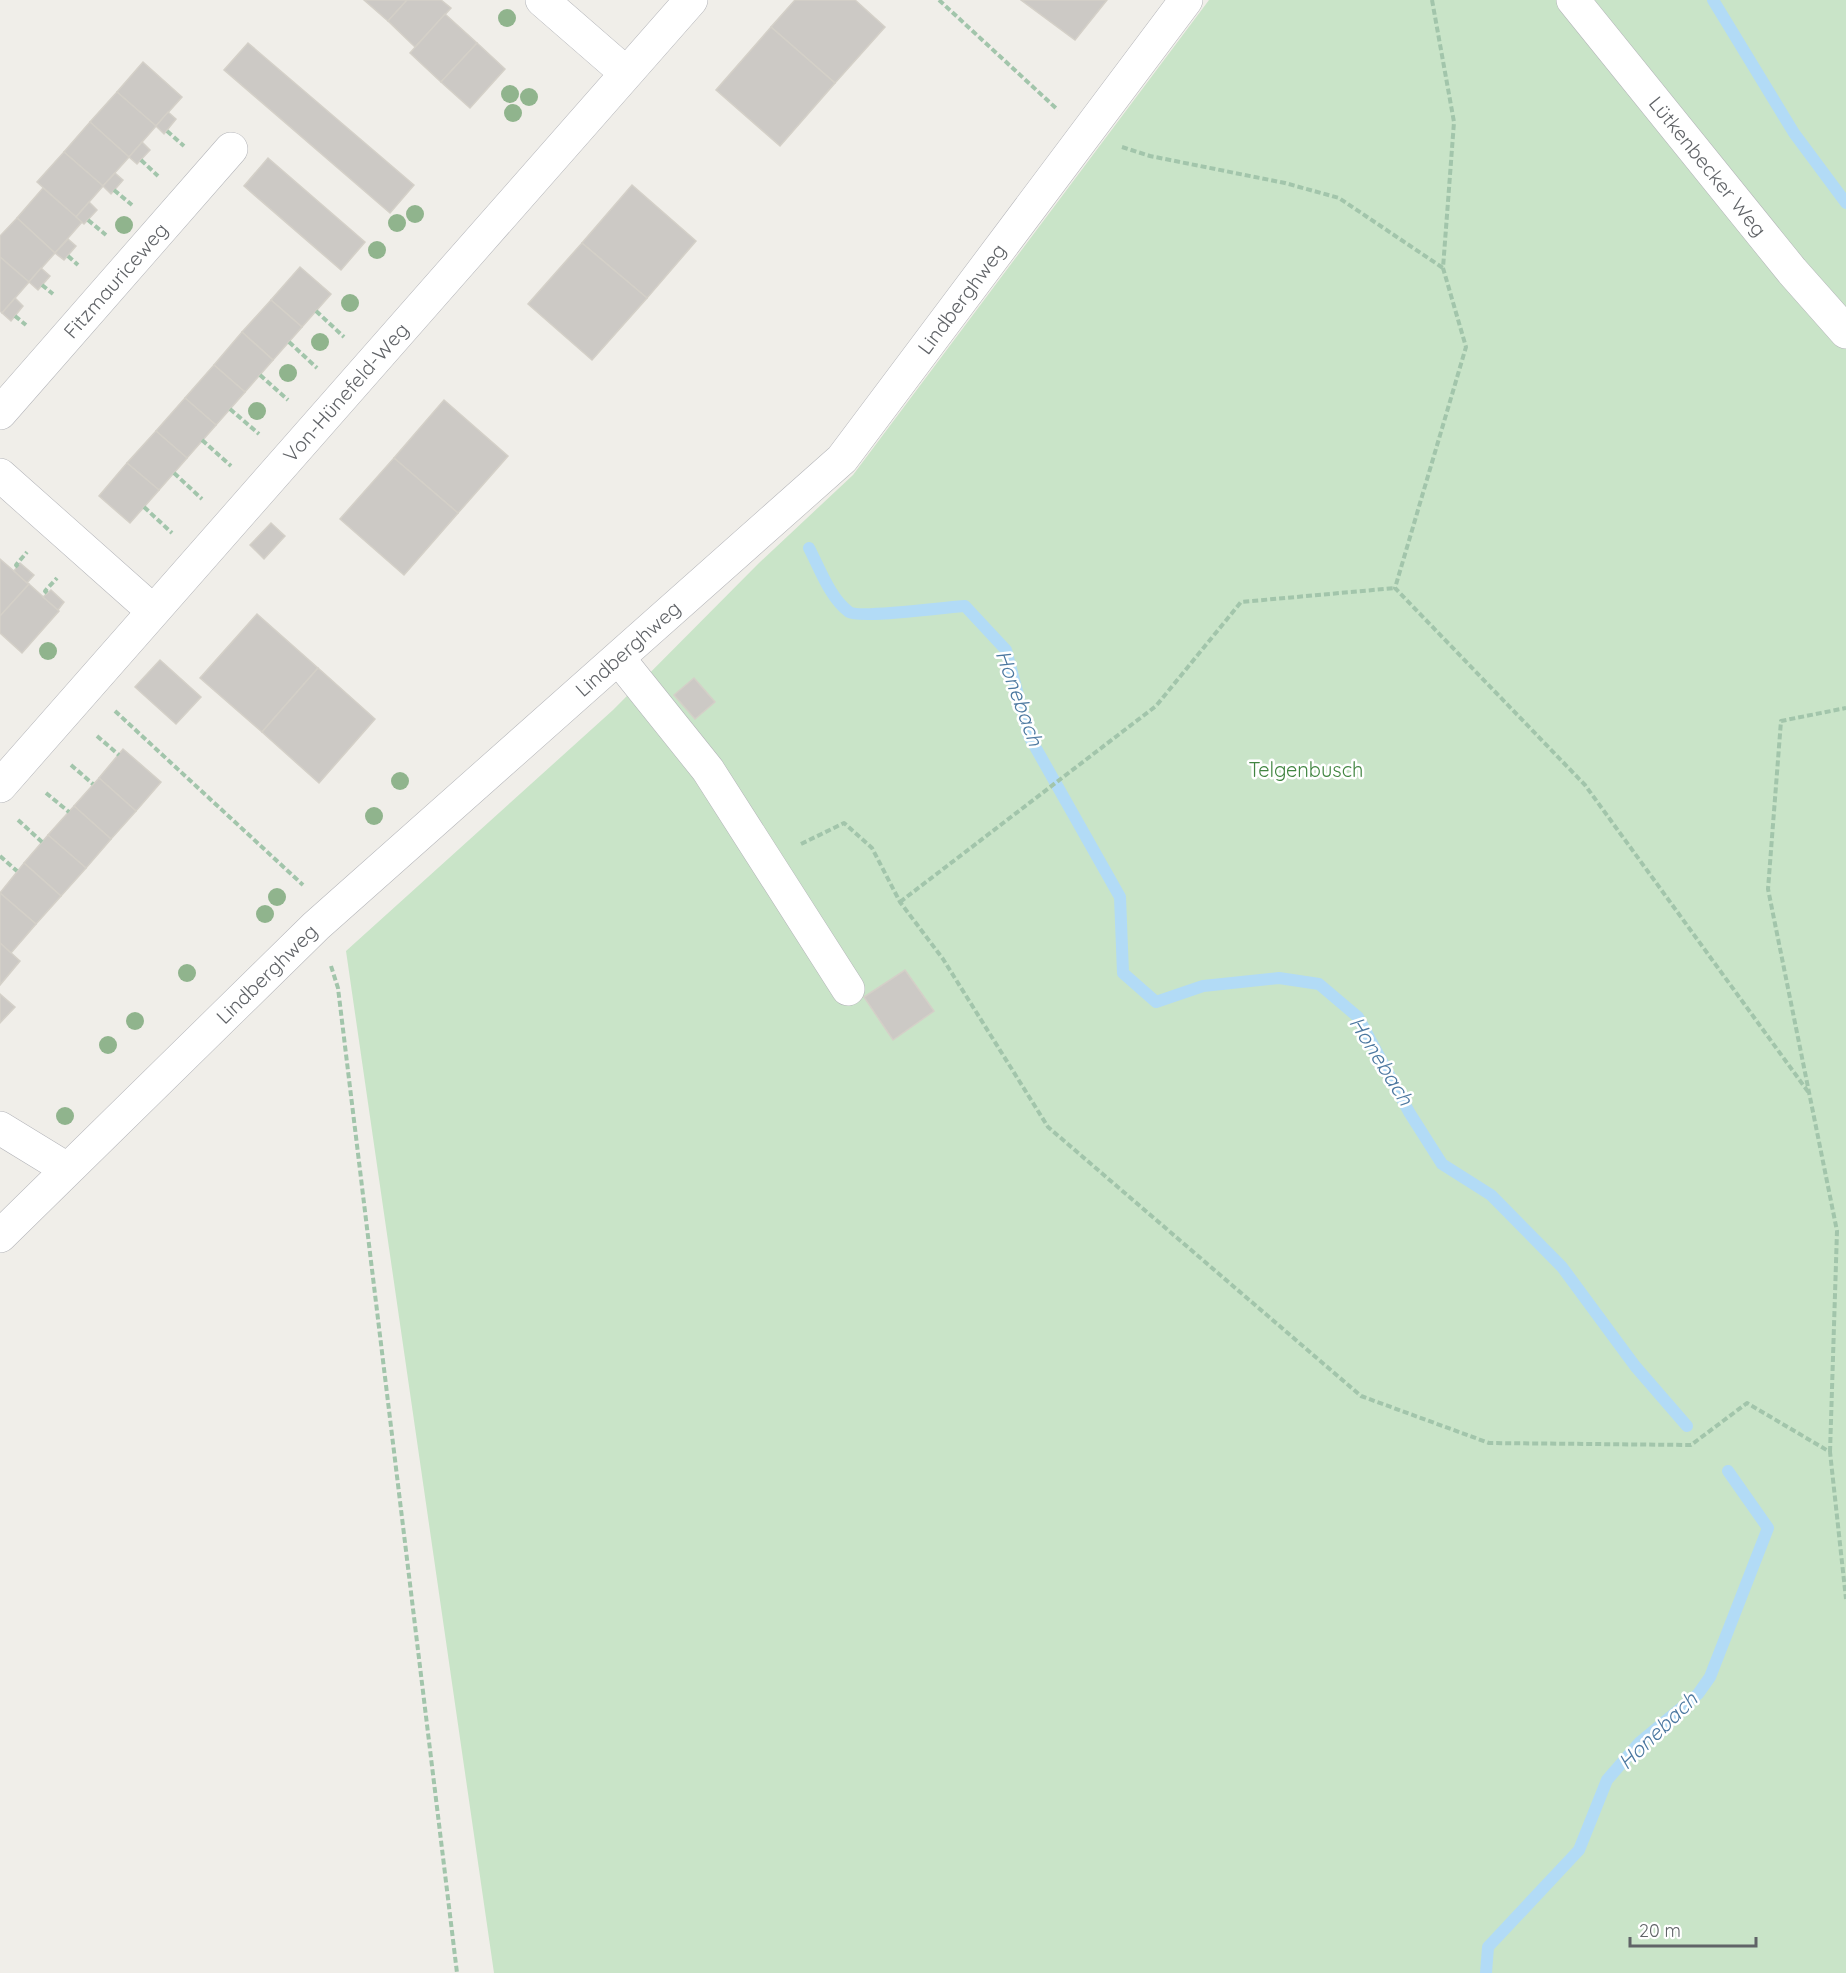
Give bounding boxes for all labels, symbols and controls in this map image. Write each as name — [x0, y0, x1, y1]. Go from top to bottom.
street label: Lütkenbecker Weg — [1644, 91, 1772, 241]
street label: Fitzmauriceweg — [58, 217, 173, 343]
street label: Lindberghweg — [912, 238, 1011, 359]
street label: Von-Hünefeld-Weg — [278, 317, 414, 467]
street label: Lindberghweg — [570, 595, 685, 702]
water label: Honebach — [991, 646, 1050, 750]
park label: Telgenbusch — [1249, 757, 1363, 782]
street label: Lindberghweg — [211, 919, 323, 1029]
water label: Honebach — [1344, 1011, 1420, 1111]
water label: Honebach — [1612, 1685, 1703, 1774]
scale bar — [1630, 1910, 1756, 1948]
text: 20 m — [1639, 1919, 1681, 1942]

